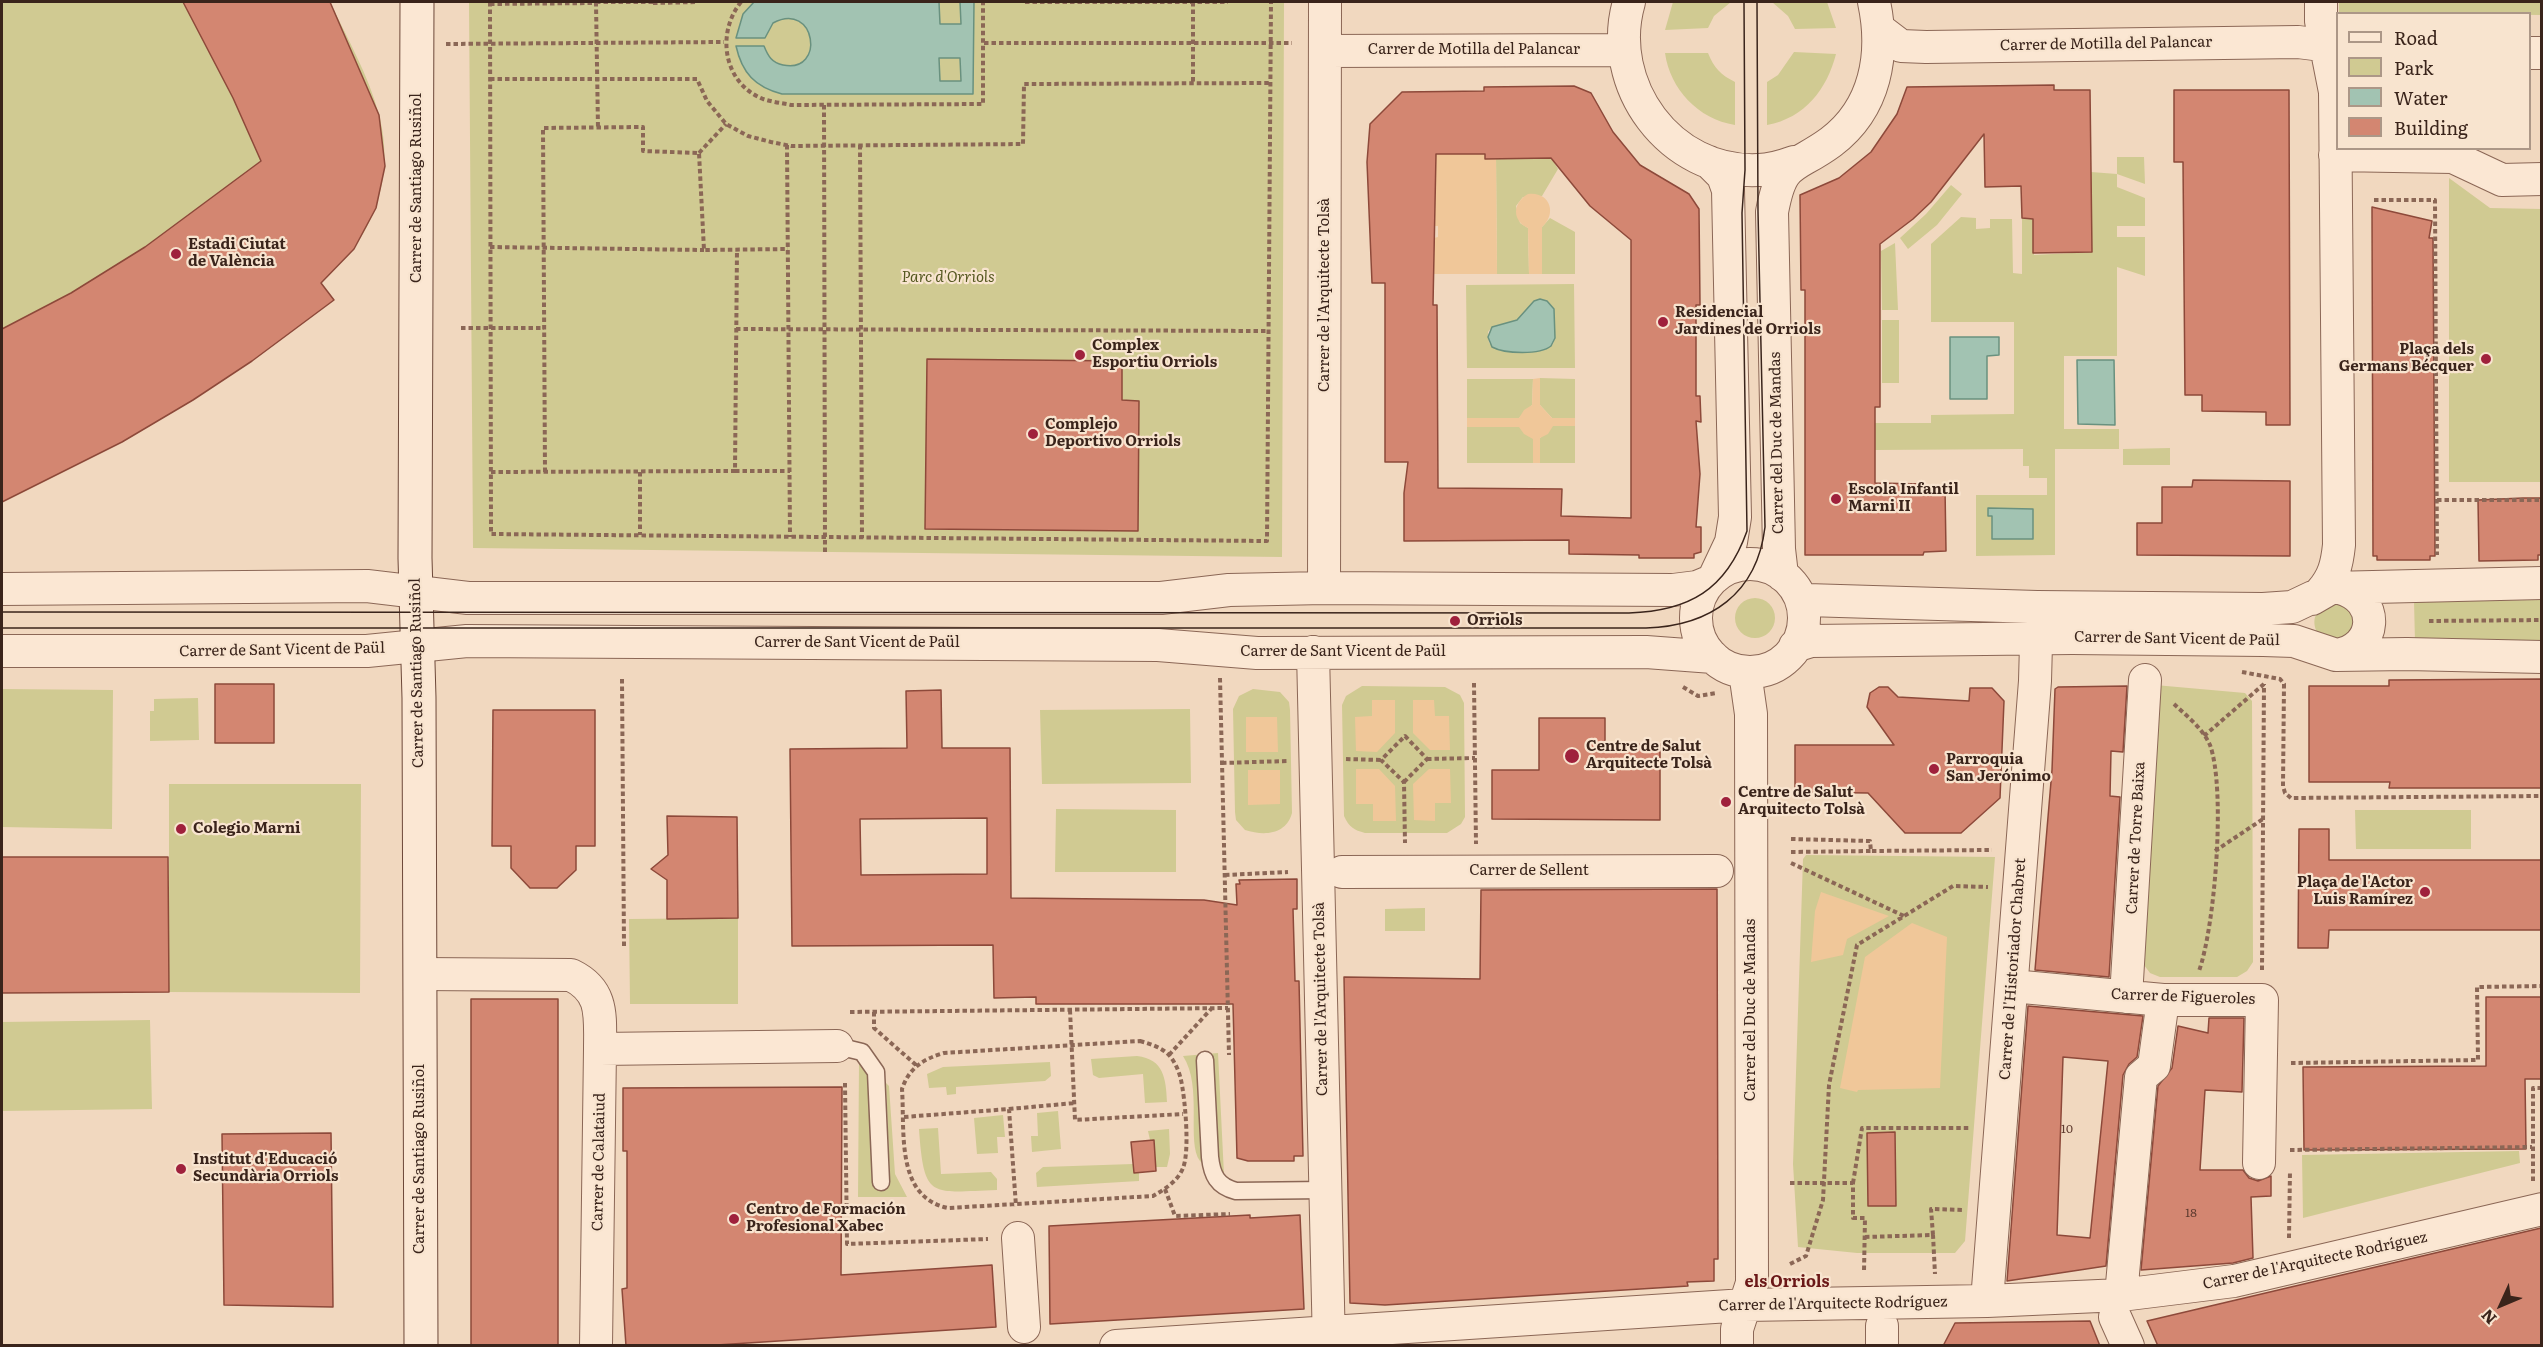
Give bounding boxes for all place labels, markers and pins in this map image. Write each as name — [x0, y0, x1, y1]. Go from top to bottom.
place label: Estadi Ciutat de València — [188, 236, 286, 271]
marker: Estadi Ciutat de València — [169, 247, 183, 261]
place label: Residencial Jardines de Orriols — [1675, 304, 1821, 339]
marker: Residencial Jardines de Orriols — [1656, 315, 1670, 329]
place label: Complex Esportiu Orriols — [1092, 337, 1217, 372]
place label: Plaça dels Germans Bécquer — [2339, 341, 2474, 376]
marker: Complex Esportiu Orriols — [1073, 348, 1087, 362]
marker: Plaça dels Germans Bécquer — [2479, 352, 2493, 366]
place label: Complejo Deportivo Orriols — [1045, 416, 1181, 451]
marker: Complejo Deportivo Orriols — [1026, 427, 1040, 441]
place label: Escola Infantil Marni II — [1848, 481, 1959, 516]
marker: Escola Infantil Marni II — [1829, 492, 1843, 506]
place label: Orriols — [1467, 612, 1522, 630]
marker: Orriols — [1448, 614, 1462, 628]
place label: Centre de Salut Arquitecte Tolsà — [1586, 738, 1712, 773]
marker: Centre de Salut Arquitecte Tolsà — [1563, 747, 1581, 765]
place label: Parroquia San Jerónimo — [1946, 751, 2051, 786]
marker: Parroquia San Jerónimo — [1927, 762, 1941, 776]
place label: Centre de Salut Arquitecto Tolsà — [1738, 784, 1865, 819]
marker: Centre de Salut Arquitecto Tolsà — [1719, 795, 1733, 809]
place label: Colegio Marni — [193, 820, 301, 838]
marker: Colegio Marni — [174, 822, 188, 836]
place label: Plaça de l'Actor Luis Ramírez — [2297, 874, 2413, 909]
marker: Plaça de l'Actor Luis Ramírez — [2418, 885, 2432, 899]
place label: Institut d'Educació Secundària Orriols — [193, 1151, 338, 1186]
marker: Institut d'Educació Secundària Orriols — [174, 1162, 188, 1176]
place label: Centro de Formación Profesional Xabec — [746, 1201, 906, 1236]
marker: Centro de Formación Profesional Xabec — [727, 1212, 741, 1226]

